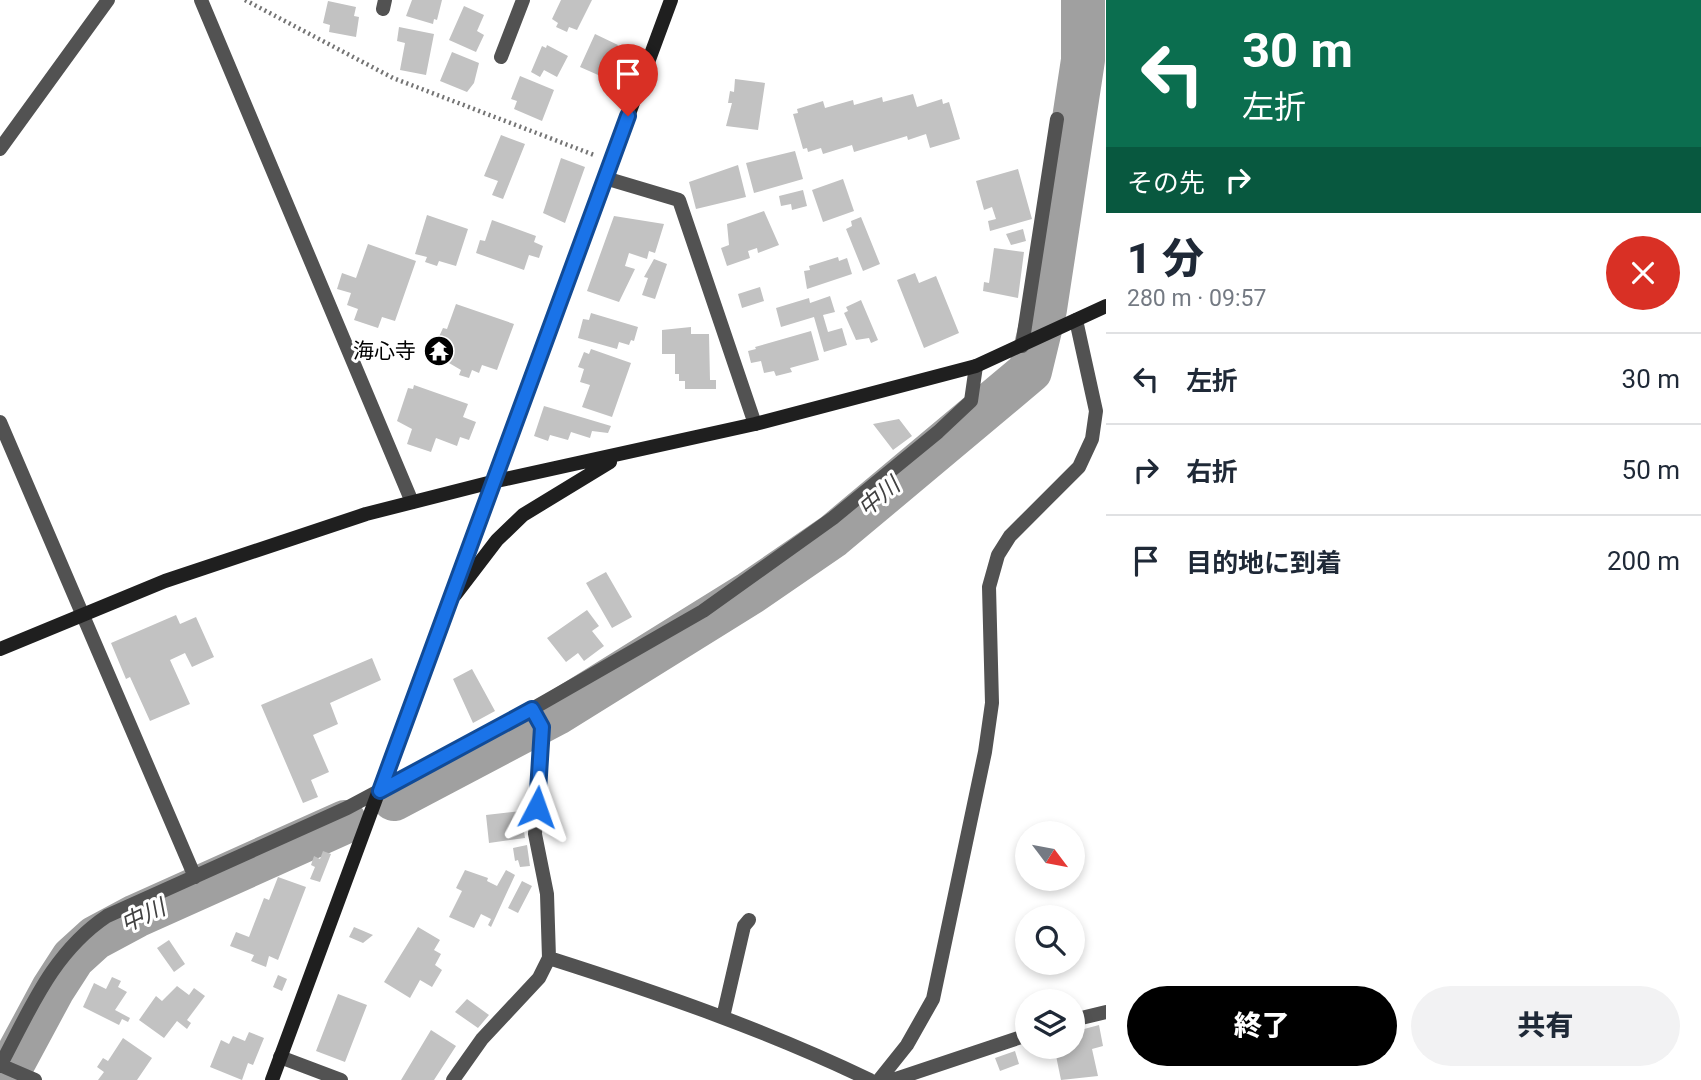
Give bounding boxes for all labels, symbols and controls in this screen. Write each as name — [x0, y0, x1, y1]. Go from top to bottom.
text: 30 m — [1242, 22, 1353, 79]
icon: left — [1127, 28, 1218, 119]
pin — [598, 44, 658, 116]
icon: arrive — [609, 55, 647, 93]
text: 左折 — [1242, 88, 1306, 126]
icon: right — [1219, 161, 1257, 199]
text: その先 — [1127, 168, 1205, 198]
text: 1 分 — [1127, 234, 1204, 283]
button: close — [1606, 236, 1680, 310]
text: 280 m · 09:57 — [1127, 285, 1266, 312]
temple icon: 海心寺 — [422, 334, 456, 368]
place label: 海心寺 — [353, 339, 416, 363]
icon: left — [1127, 360, 1165, 398]
text: 30 m — [1622, 364, 1680, 394]
text: 左折 — [1186, 366, 1238, 396]
icon: right — [1127, 451, 1165, 489]
text: 50 m — [1622, 455, 1680, 485]
text: 右折 — [1186, 457, 1238, 487]
water label: 中川 — [853, 470, 908, 522]
icon: arrive — [1127, 542, 1165, 580]
text: 200 m — [1607, 546, 1680, 576]
text: 目的地に到着 — [1186, 548, 1342, 578]
position arrow — [500, 770, 574, 844]
north arrow — [1015, 821, 1085, 891]
map controls — [1015, 821, 1085, 1059]
water label: 中川 — [116, 893, 172, 938]
button: search — [1015, 905, 1085, 975]
button: 終了 — [1127, 986, 1397, 1066]
button: 共有 — [1411, 986, 1680, 1066]
button: layers — [1015, 989, 1085, 1059]

